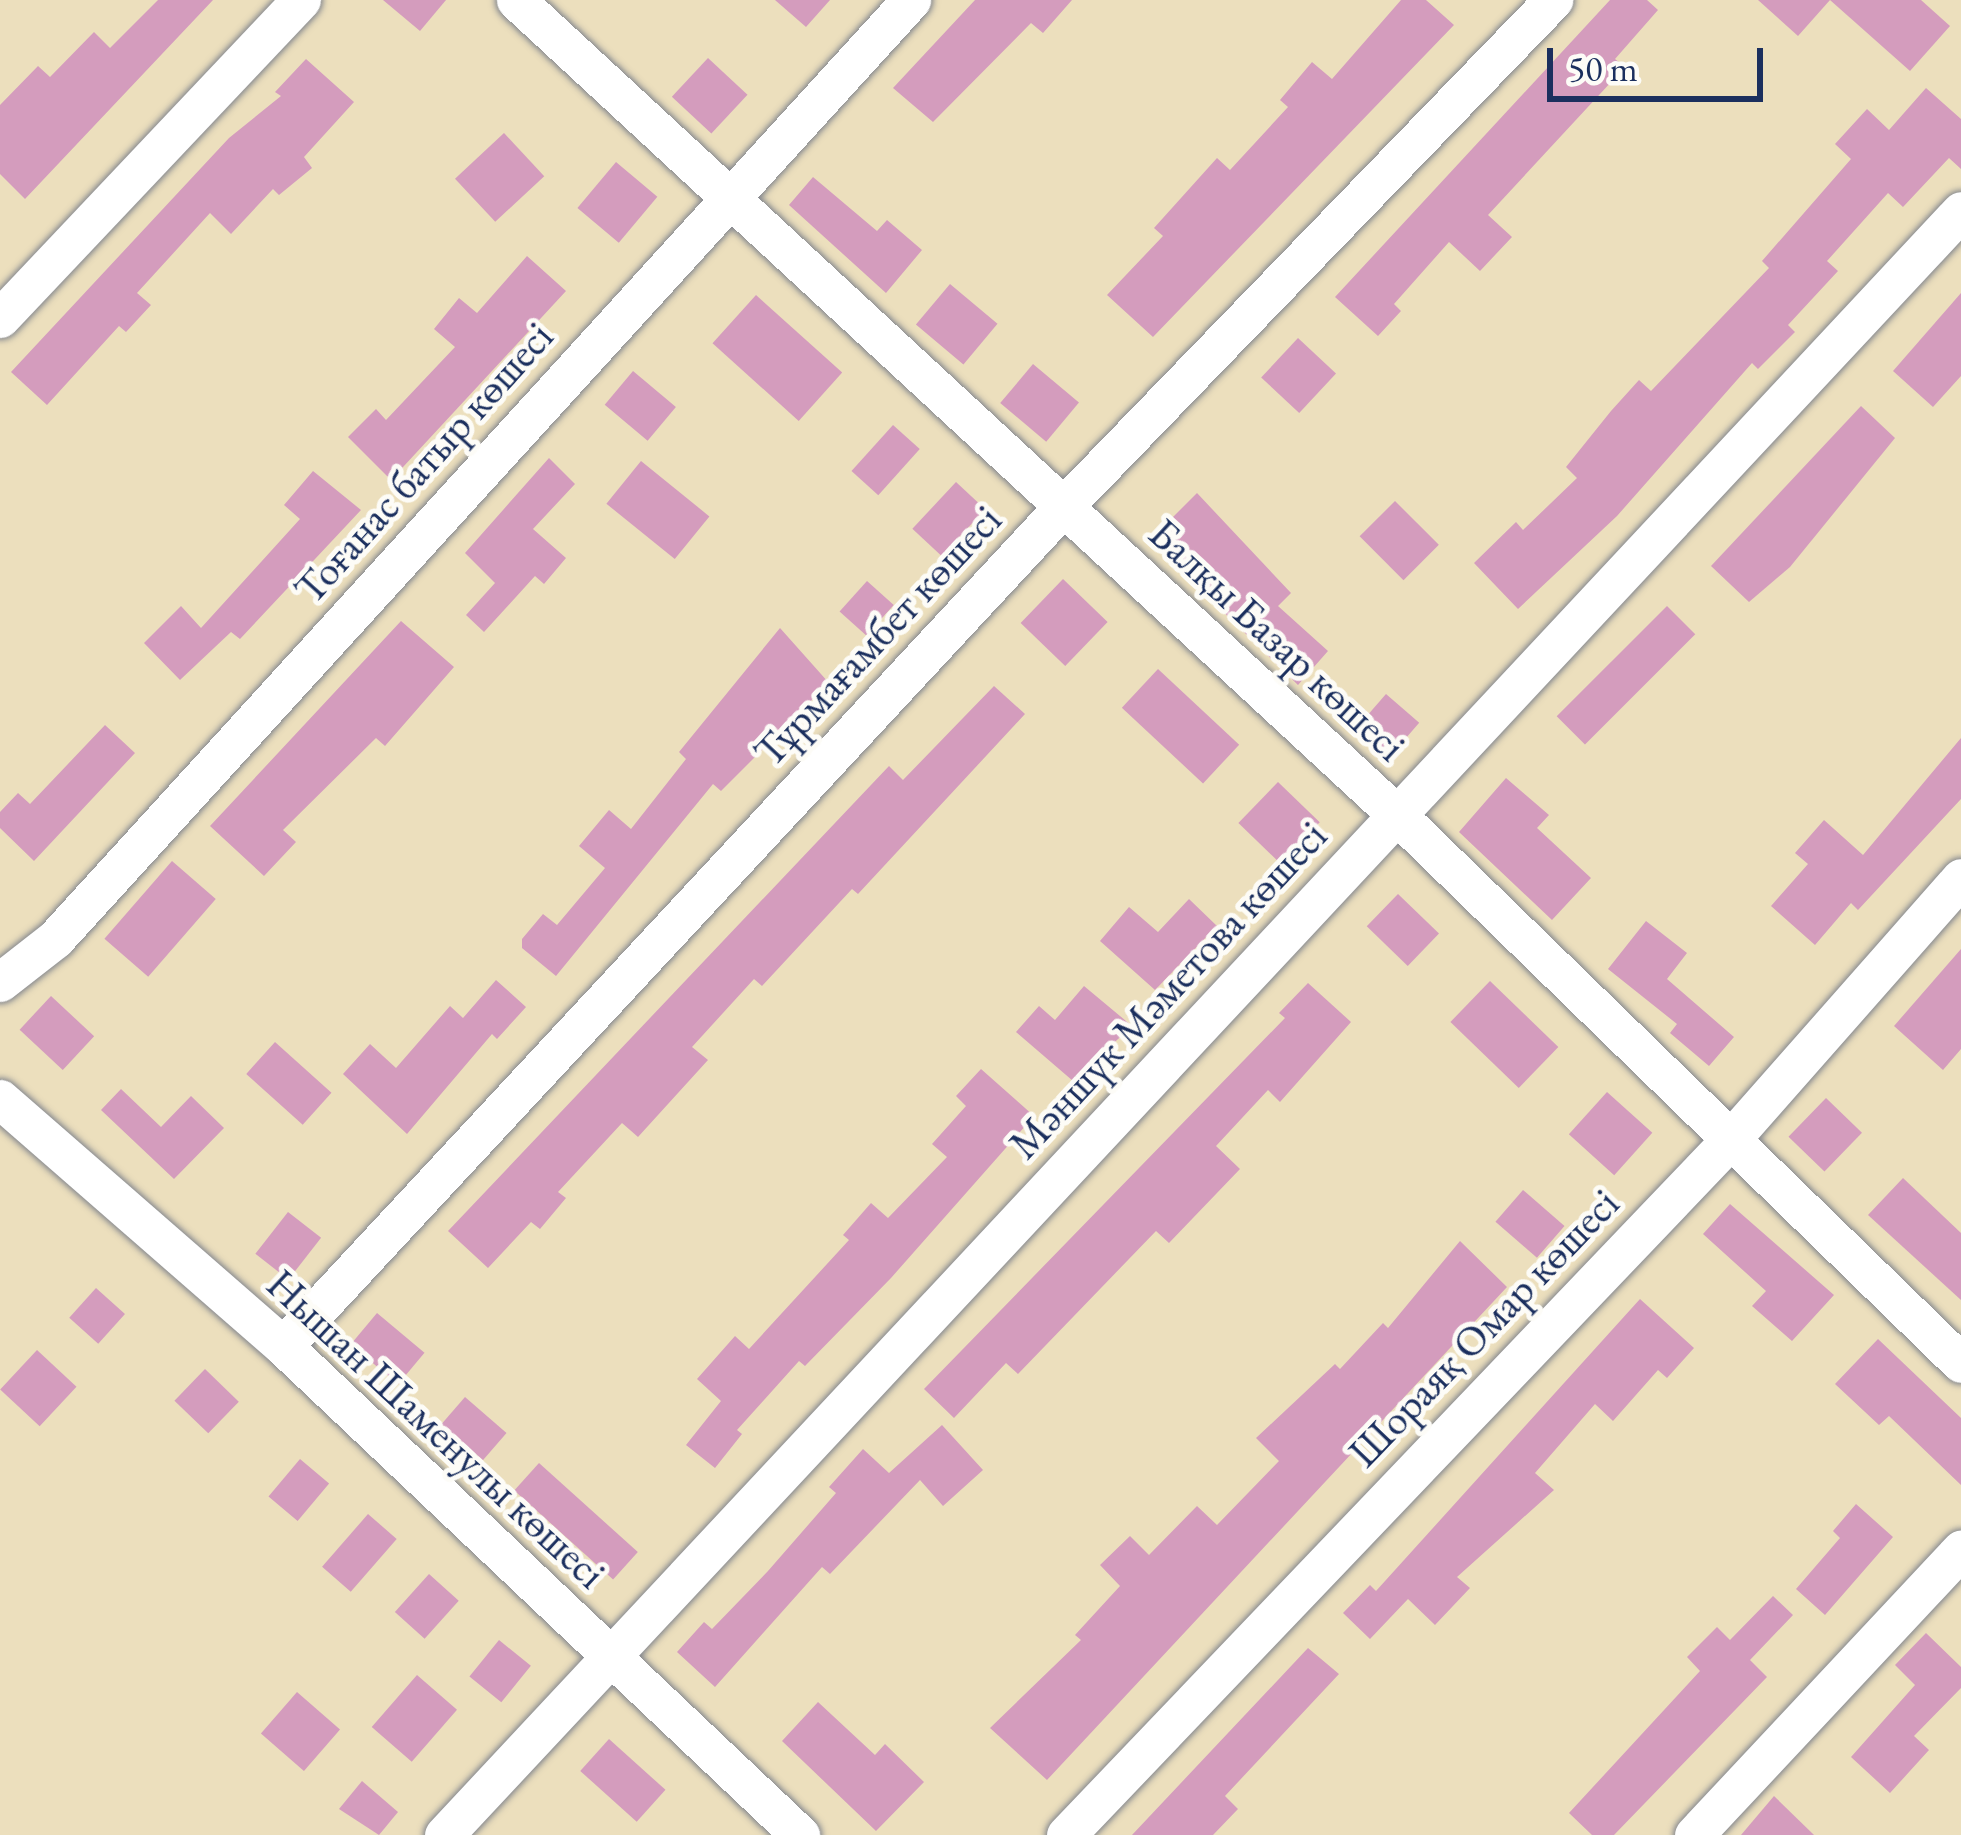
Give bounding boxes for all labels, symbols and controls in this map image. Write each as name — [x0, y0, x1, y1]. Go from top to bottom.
scale bar — [1553, 24, 1769, 98]
text: 50 m — [1568, 45, 1638, 92]
street label: Тоғанас батыр көшесі — [284, 312, 564, 614]
street label: Тұрмағамбет көшесі — [744, 495, 1012, 777]
street label: Балқы Базар көшесі — [1138, 508, 1416, 772]
street label: Мәншүк Мәметова көшесі — [999, 811, 1337, 1169]
street label: Шораяқ Омар көшесі — [1338, 1179, 1630, 1477]
street label: Нышан Шаменулы көшесі — [256, 1259, 616, 1599]

